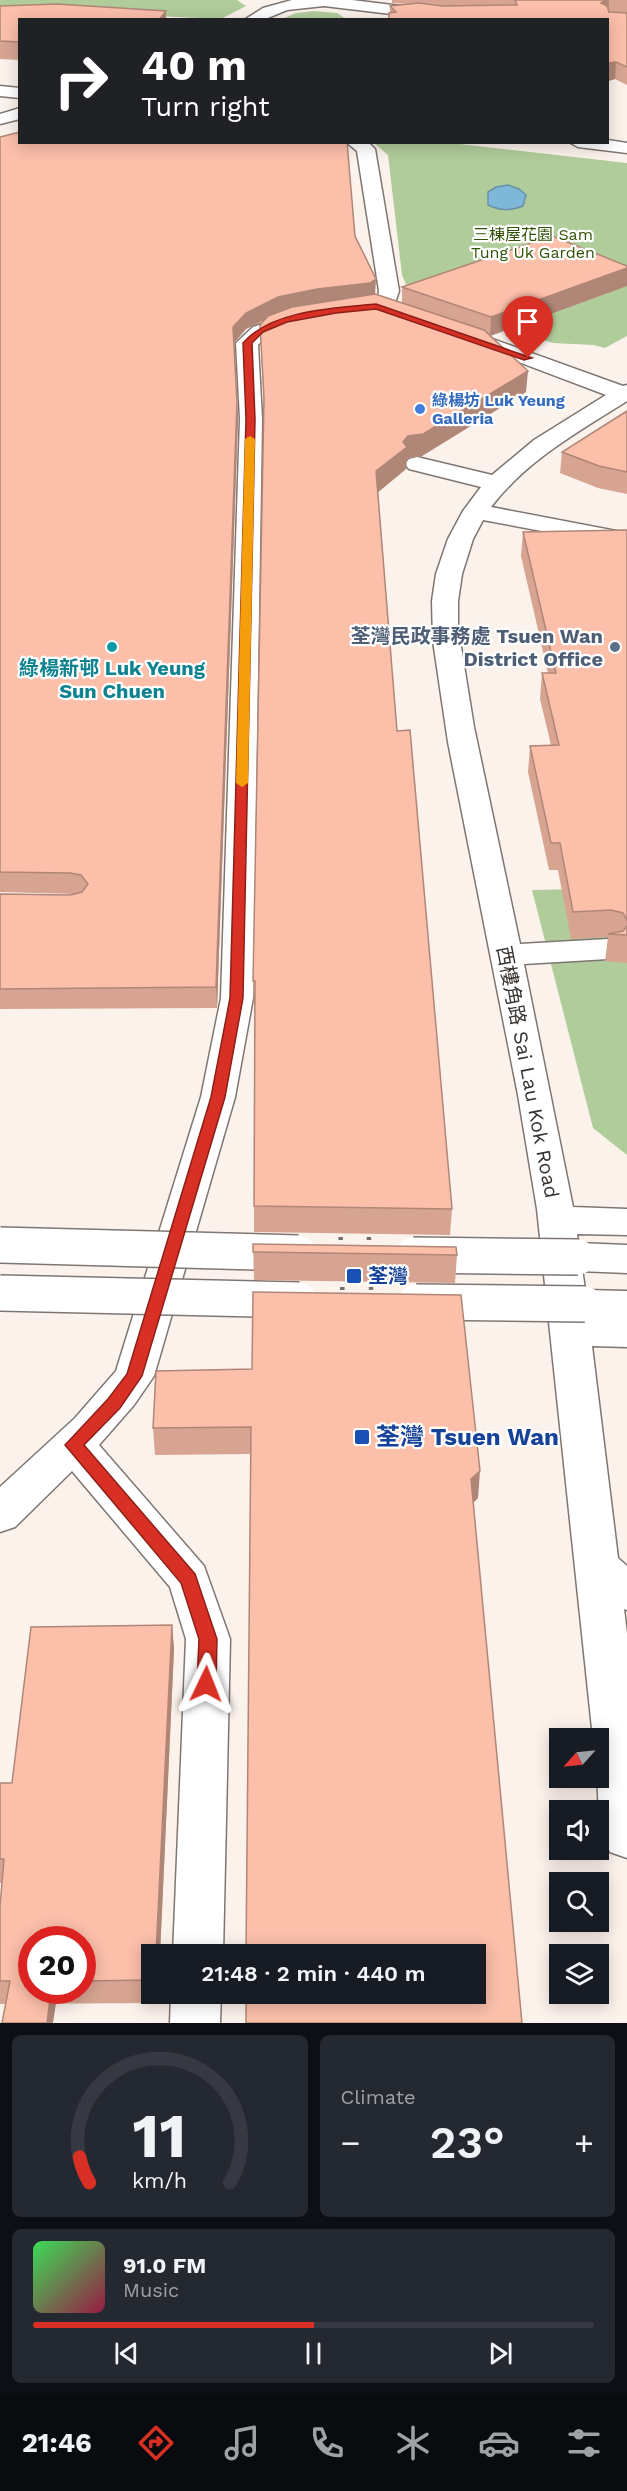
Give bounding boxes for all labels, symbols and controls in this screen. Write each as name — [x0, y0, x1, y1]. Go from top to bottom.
text: 40 m — [141, 41, 247, 90]
icon: right — [42, 42, 120, 120]
text: Turn right — [141, 91, 270, 123]
park label: 三棟屋花園 Sam Tung Uk Garden — [471, 225, 595, 262]
pin — [502, 296, 553, 358]
icon: arrive — [511, 305, 544, 338]
place label: 綠楊坊 Luk Yeung Galleria — [432, 391, 565, 428]
marker: 綠楊坊 Luk Yeung Galleria — [413, 402, 427, 416]
place label: 荃灣民政事務處 Tsuen Wan District Office — [351, 624, 603, 671]
marker: 綠楊新邨 Luk Yeung Sun Chuen — [105, 640, 119, 654]
marker: 荃灣民政事務處 Tsuen Wan District Office — [608, 640, 622, 654]
place label: 綠楊新邨 Luk Yeung Sun Chuen — [19, 656, 206, 703]
street label: 西樓角路 Sai Lau Kok Road — [492, 944, 564, 1200]
place label: 荃灣 — [368, 1264, 408, 1288]
marker: 荃灣 — [345, 1267, 363, 1285]
place label: 荃灣 Tsuen Wan — [376, 1423, 559, 1451]
marker: 荃灣 Tsuen Wan — [353, 1428, 371, 1446]
position arrow — [174, 1652, 238, 1716]
north arrow — [549, 1728, 609, 1788]
map controls — [549, 1728, 609, 2004]
button: sound — [549, 1800, 609, 1860]
button: search — [549, 1872, 609, 1932]
speed limit sign: 20 — [18, 1926, 96, 2004]
button: layers — [549, 1944, 609, 2004]
text: 21:48 · 2 min · 440 m — [201, 1961, 426, 1986]
text: Climate — [341, 2085, 416, 2109]
text: 11 — [133, 2099, 187, 2172]
text: 23° — [430, 2116, 505, 2169]
text: − — [341, 2123, 360, 2162]
text: + — [574, 2123, 594, 2162]
text: km/h — [132, 2168, 187, 2193]
text: 91.0 FM — [123, 2253, 206, 2278]
text: Music — [123, 2278, 179, 2302]
icon: previous — [110, 2337, 143, 2370]
icon: pause — [297, 2337, 330, 2370]
icon: next — [484, 2337, 517, 2370]
icon: directions — [135, 2422, 177, 2464]
icon: music — [221, 2422, 263, 2464]
icon: phone — [306, 2422, 348, 2464]
icon: climate — [392, 2422, 434, 2464]
icon: car — [478, 2422, 520, 2464]
icon: filters — [563, 2422, 605, 2464]
text: 21:46 — [22, 2427, 92, 2459]

